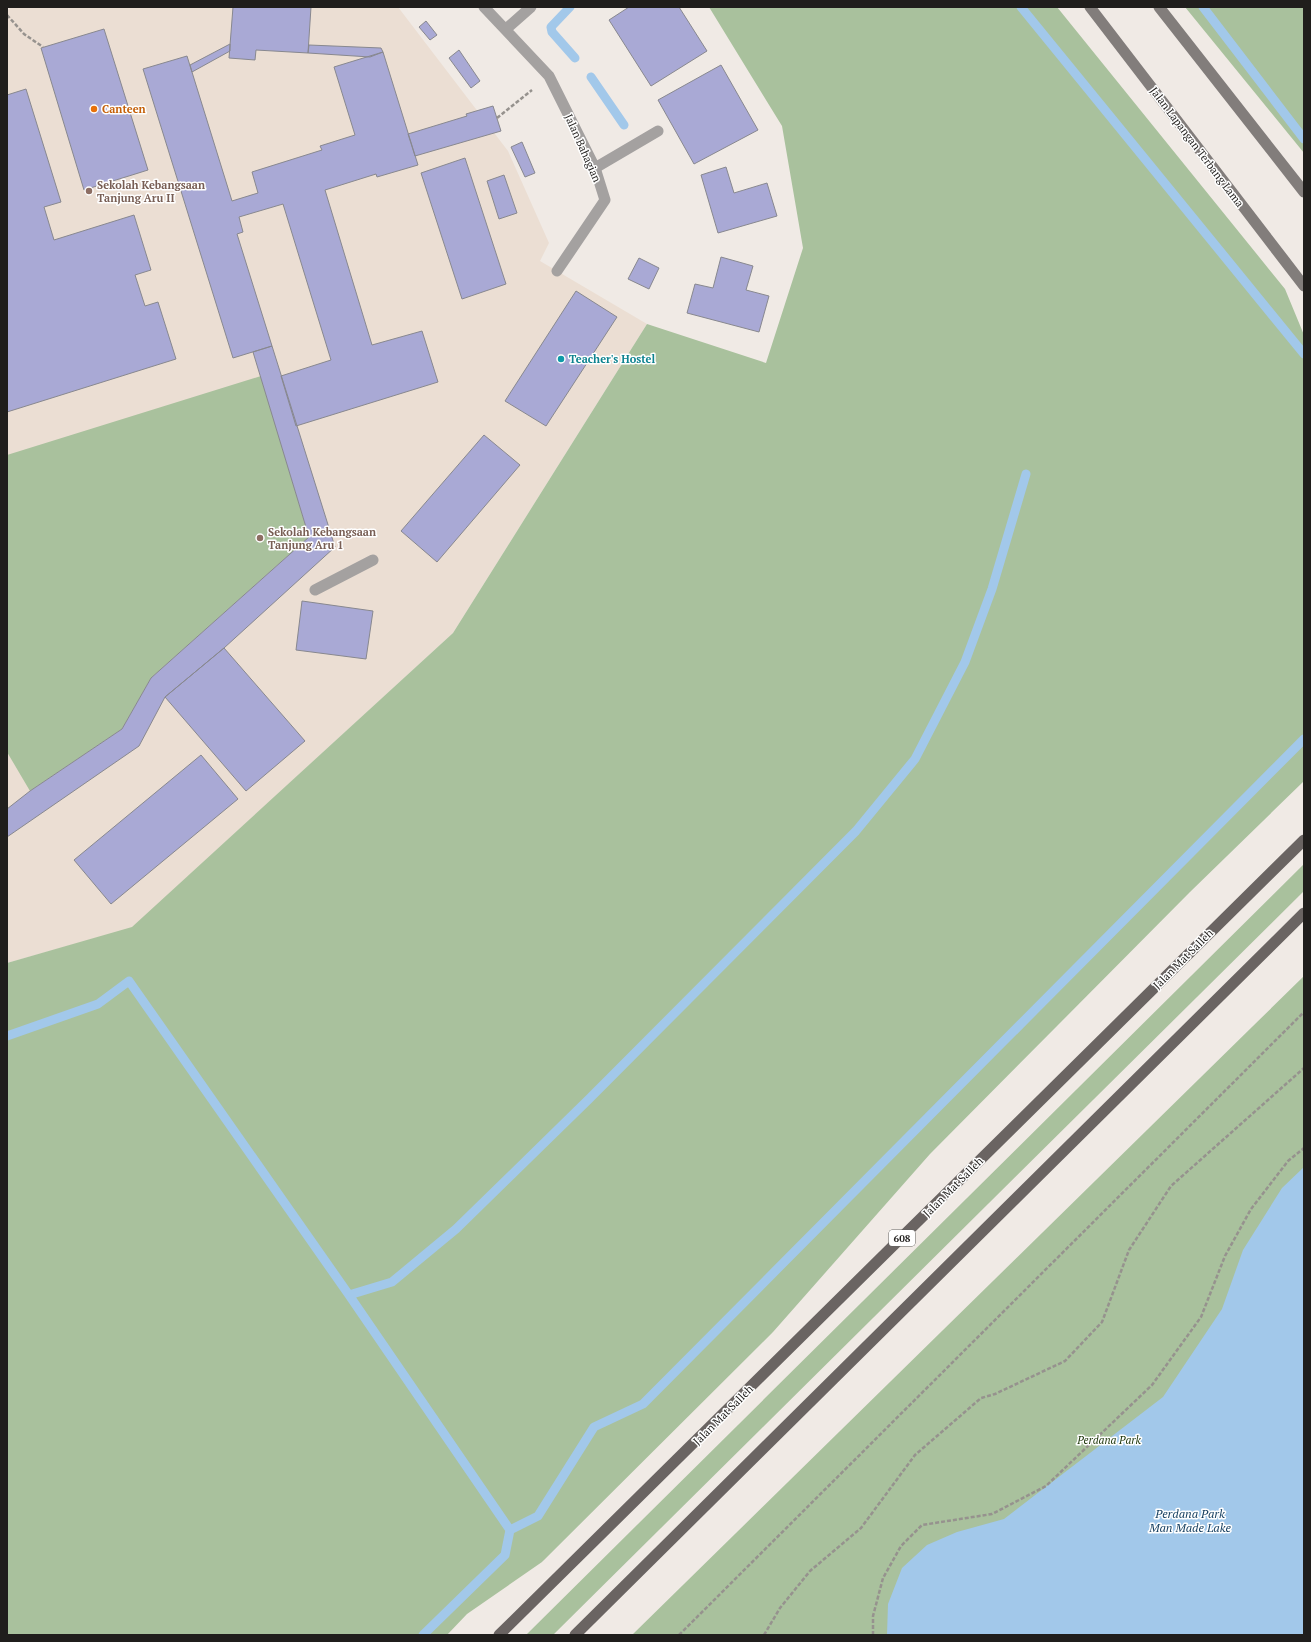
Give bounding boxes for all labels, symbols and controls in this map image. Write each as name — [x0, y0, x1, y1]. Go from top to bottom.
street label: Jalan Lapangan Terbang Lama — [1147, 84, 1247, 210]
place label: Canteen — [102, 102, 146, 116]
marker: Canteen — [89, 104, 99, 114]
street label: Jalan Bahagian — [562, 112, 604, 185]
place label: Sekolah Kebangsaan Tanjung Aru II — [97, 178, 205, 205]
marker: Sekolah Kebangsaan Tanjung Aru II — [84, 186, 94, 196]
place label: Teacher's Hostel — [569, 352, 655, 366]
marker: Teacher's Hostel — [556, 354, 566, 364]
place label: Sekolah Kebangsaan Tanjung Aru 1 — [268, 525, 376, 552]
marker: Sekolah Kebangsaan Tanjung Aru 1 — [255, 533, 265, 543]
street label: Jalan Mat Salleh — [1150, 926, 1216, 992]
street label: Jalan Mat Salleh — [920, 1154, 986, 1220]
road number: 608 — [889, 1230, 915, 1246]
street label: Jalan Mat Salleh — [690, 1382, 756, 1448]
park label: Perdana Park — [1076, 1433, 1142, 1447]
water label: Perdana Park Man Made Lake — [1148, 1506, 1231, 1535]

